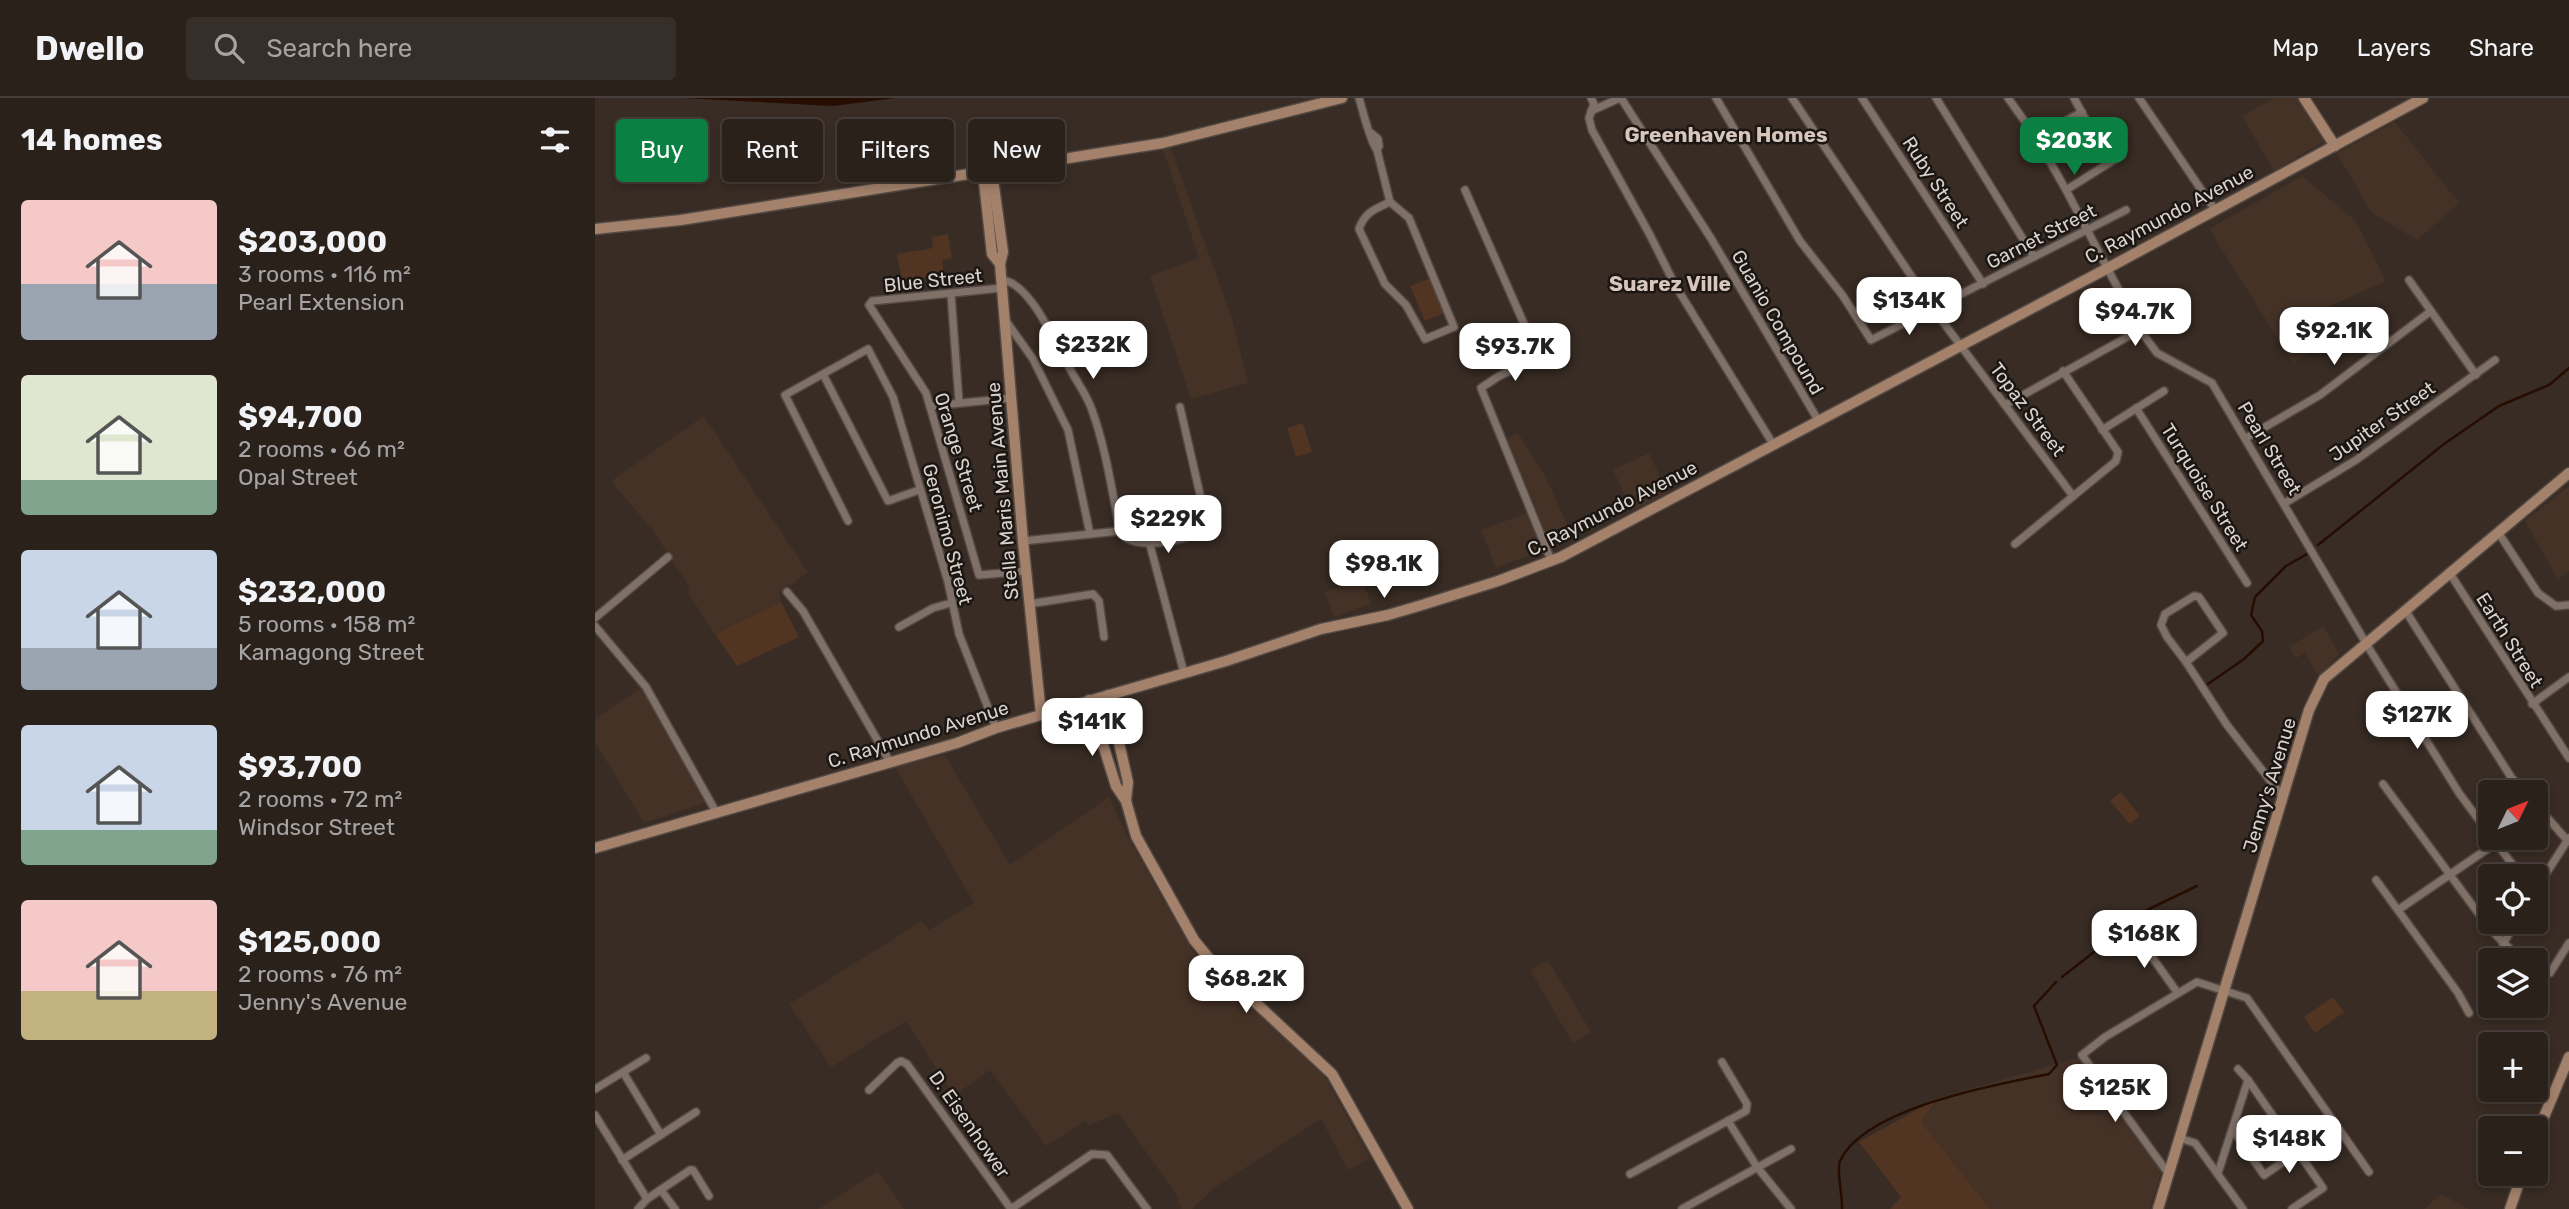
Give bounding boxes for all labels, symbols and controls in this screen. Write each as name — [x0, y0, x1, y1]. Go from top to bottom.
search box — [186, 17, 676, 80]
text: Dwello — [35, 29, 144, 68]
icon: search — [210, 29, 248, 67]
text: Search here — [266, 33, 412, 64]
text: Map — [2272, 34, 2319, 62]
text: Layers — [2357, 34, 2431, 62]
text: Share — [2469, 34, 2534, 62]
pin: $203K — [2025, 118, 2123, 177]
chip: Buy — [616, 119, 708, 182]
chip: Rent — [722, 119, 823, 182]
chip: Filters — [837, 119, 954, 182]
chip: New — [968, 119, 1065, 182]
icon: filters — [536, 121, 574, 159]
text: 14 homes — [21, 122, 163, 158]
district label: Greenhaven Homes — [1624, 122, 1828, 147]
text: $203K — [2036, 126, 2112, 154]
street label: Ruby Street — [1898, 132, 1974, 233]
street label: C. Raymundo Avenue — [2081, 160, 2258, 269]
street label: Garnet Street — [1983, 199, 2100, 274]
text: $203,000 — [238, 224, 387, 260]
icon: home — [77, 228, 161, 312]
street label: Guanio Compound — [1727, 246, 1828, 399]
text: 3 rooms · 116 m² — [238, 260, 411, 288]
street label: Blue Street — [883, 264, 984, 297]
district label: Suarez Ville — [1609, 271, 1731, 296]
pin: $134K — [1860, 278, 1958, 337]
text: $134K — [1873, 286, 1945, 314]
text: Pearl Extension — [238, 288, 405, 316]
pin: $94.7K — [2078, 288, 2192, 348]
text: $94.7K — [2095, 297, 2175, 325]
pin: $92.1K — [2277, 308, 2391, 367]
text: $92.1K — [2296, 316, 2372, 344]
pin: $232K — [1044, 322, 1142, 381]
pin: $93.7K — [1458, 324, 1572, 383]
text: $232K — [1055, 330, 1131, 358]
text: $93.7K — [1475, 332, 1555, 360]
street label: Topaz Street — [1985, 358, 2071, 461]
street label: Jupiter Street — [2325, 376, 2440, 466]
street label: Stella Maris Main Avenue — [982, 381, 1023, 601]
street label: Orange Street — [929, 390, 988, 515]
street label: Pearl Street — [2233, 397, 2307, 500]
text: $94,700 — [238, 399, 363, 435]
icon: home — [77, 403, 161, 487]
street label: Turquoise Street — [2156, 419, 2253, 556]
text: 2 rooms · 66 m² — [238, 435, 405, 463]
street label: C. Raymundo Avenue — [1523, 456, 1701, 561]
street label: Geronimo Street — [918, 461, 978, 608]
text: Opal Street — [238, 463, 358, 491]
pin: $229K — [1119, 496, 1217, 555]
text: $229K — [1130, 504, 1206, 532]
pin: $98.1K — [1327, 540, 1441, 600]
text: $98.1K — [1345, 549, 1423, 577]
text: $232,000 — [238, 574, 386, 610]
icon: home — [77, 578, 161, 662]
street label: Earth Street — [2471, 588, 2548, 693]
text: 5 rooms · 158 m² — [238, 610, 415, 638]
text: Kamagong Street — [238, 638, 424, 666]
pin: $127K — [2368, 692, 2466, 751]
street label: C. Raymundo Avenue — [825, 696, 1011, 773]
pin: $141K — [1043, 698, 1141, 758]
text: $127K — [2382, 700, 2452, 728]
text: $141K — [1058, 707, 1126, 735]
street label: Jenny's Avenue — [2238, 715, 2301, 855]
text: $93,700 — [238, 749, 362, 785]
icon: home — [77, 753, 161, 837]
north arrow — [2478, 780, 2548, 850]
map controls — [2478, 780, 2548, 1186]
text: 2 rooms · 72 m² — [238, 785, 402, 813]
text: Windsor Street — [238, 813, 395, 841]
button: locate — [2478, 864, 2548, 934]
pin: $168K — [2095, 910, 2193, 970]
text: $168K — [2108, 919, 2180, 947]
text: $125,000 — [238, 924, 381, 960]
icon: home — [77, 928, 161, 1012]
button: layers — [2478, 948, 2548, 1018]
pin: $68.2K — [1189, 956, 1303, 1015]
text: 2 rooms · 76 m² — [238, 960, 402, 988]
text: $68.2K — [1205, 964, 1287, 992]
text: Jenny's Avenue — [238, 988, 408, 1016]
button: + — [2478, 1032, 2548, 1102]
pin: $125K — [2066, 1065, 2164, 1124]
street label: D. Eisenhower — [924, 1066, 1015, 1183]
text: $125K — [2079, 1073, 2151, 1101]
pin: $148K — [2240, 1116, 2338, 1175]
button: − — [2478, 1116, 2548, 1186]
text: $148K — [2252, 1124, 2326, 1152]

